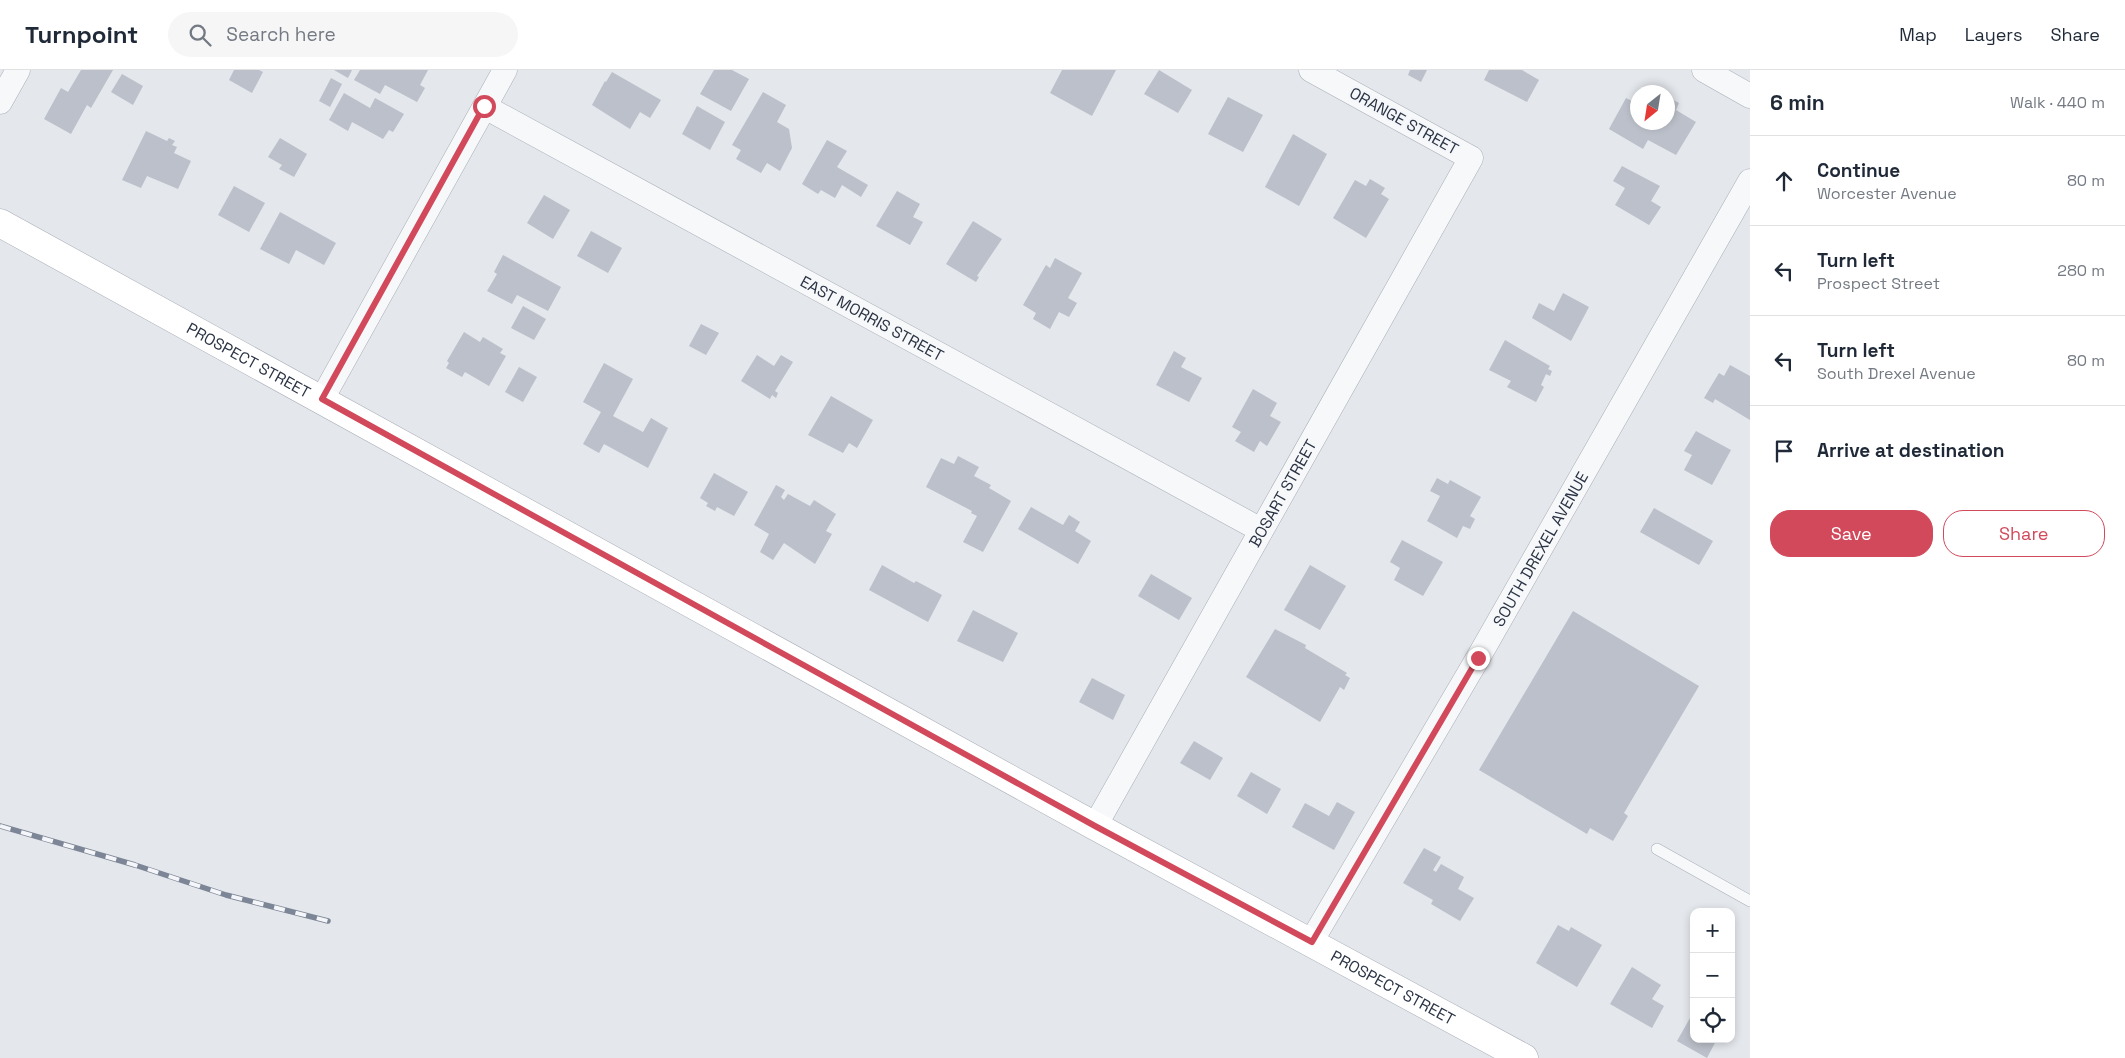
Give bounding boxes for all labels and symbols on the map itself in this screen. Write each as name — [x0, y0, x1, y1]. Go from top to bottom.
street label: ORANGE STREET — [1346, 82, 1462, 160]
north arrow — [1630, 85, 1675, 130]
route start — [473, 95, 496, 118]
street label: EAST MORRIS STREET — [797, 270, 948, 366]
street label: PROSPECT STREET — [183, 317, 314, 403]
street label: BOSART STREET — [1244, 435, 1321, 551]
street label: SOUTH DREXEL AVENUE — [1488, 468, 1593, 630]
route end — [1467, 647, 1490, 670]
street label: PROSPECT STREET — [1327, 945, 1459, 1029]

